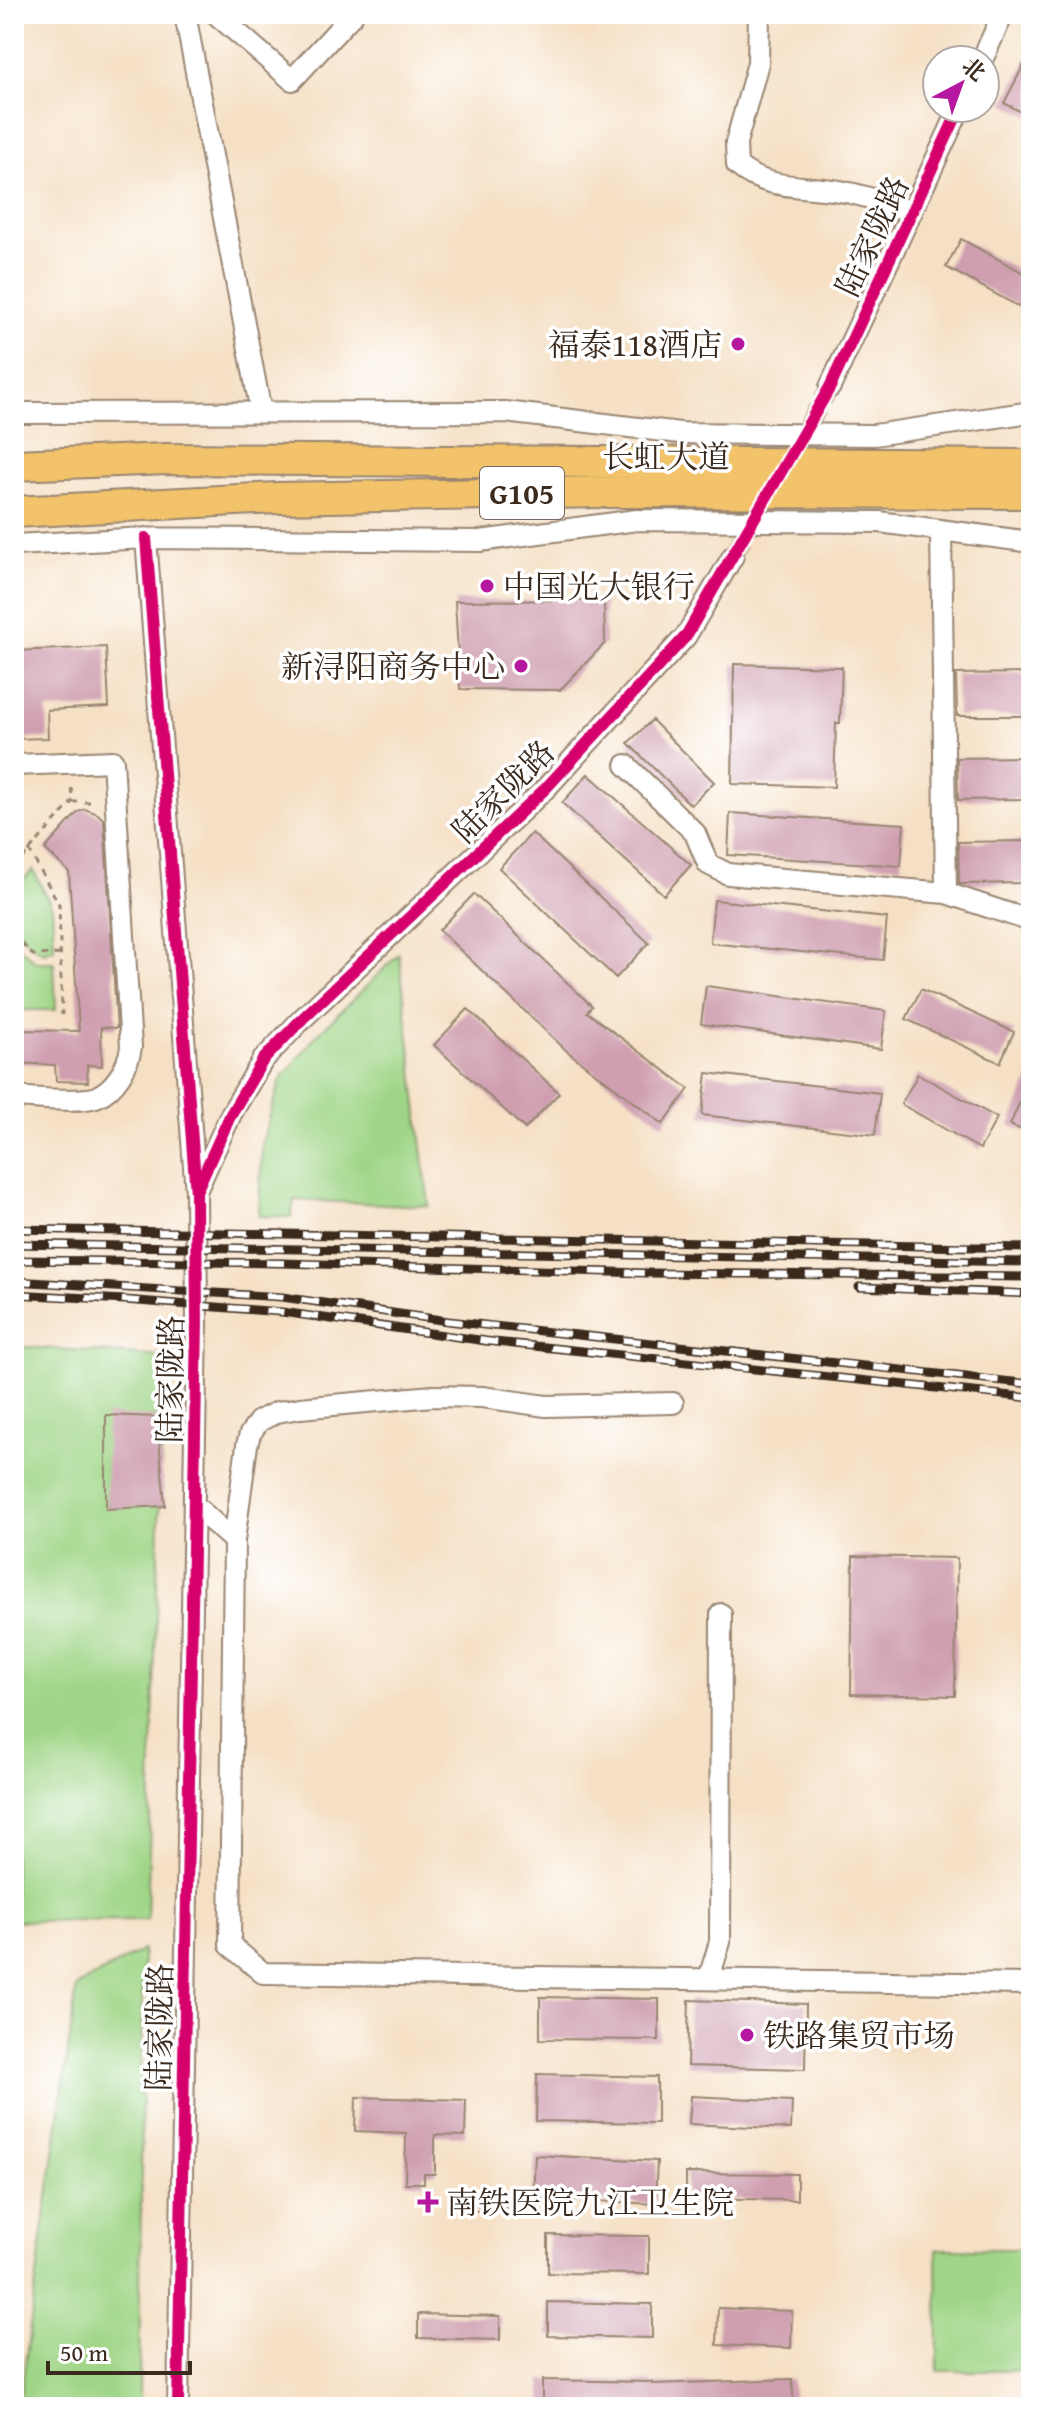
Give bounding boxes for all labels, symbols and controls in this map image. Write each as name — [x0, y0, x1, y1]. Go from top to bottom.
north arrow — [921, 44, 1001, 124]
text: 北 — [955, 50, 993, 88]
street label: 陆家陇路 — [824, 168, 920, 304]
place label: 福泰118酒店 — [548, 321, 722, 368]
marker: 福泰118酒店 — [729, 335, 747, 353]
street label: 长虹大道 — [602, 433, 730, 480]
road number: G105 — [480, 467, 564, 519]
place label: 中国光大银行 — [503, 563, 695, 610]
marker: 中国光大银行 — [478, 577, 496, 595]
place label: 新浔阳商务中心 — [281, 643, 505, 690]
marker: 新浔阳商务中心 — [512, 657, 530, 675]
street label: 陆家陇路 — [441, 729, 565, 853]
street label: 陆家陇路 — [145, 1315, 195, 1443]
street label: 陆家陇路 — [134, 1963, 184, 2091]
place label: 铁路集贸市场 — [763, 2012, 955, 2059]
marker: 铁路集贸市场 — [738, 2026, 756, 2044]
place label: 南铁医院九江卫生院 — [446, 2179, 734, 2226]
marker: 南铁医院九江卫生院 — [417, 2191, 439, 2213]
scale bar — [48, 2325, 190, 2375]
text: 50 m — [60, 2335, 108, 2370]

